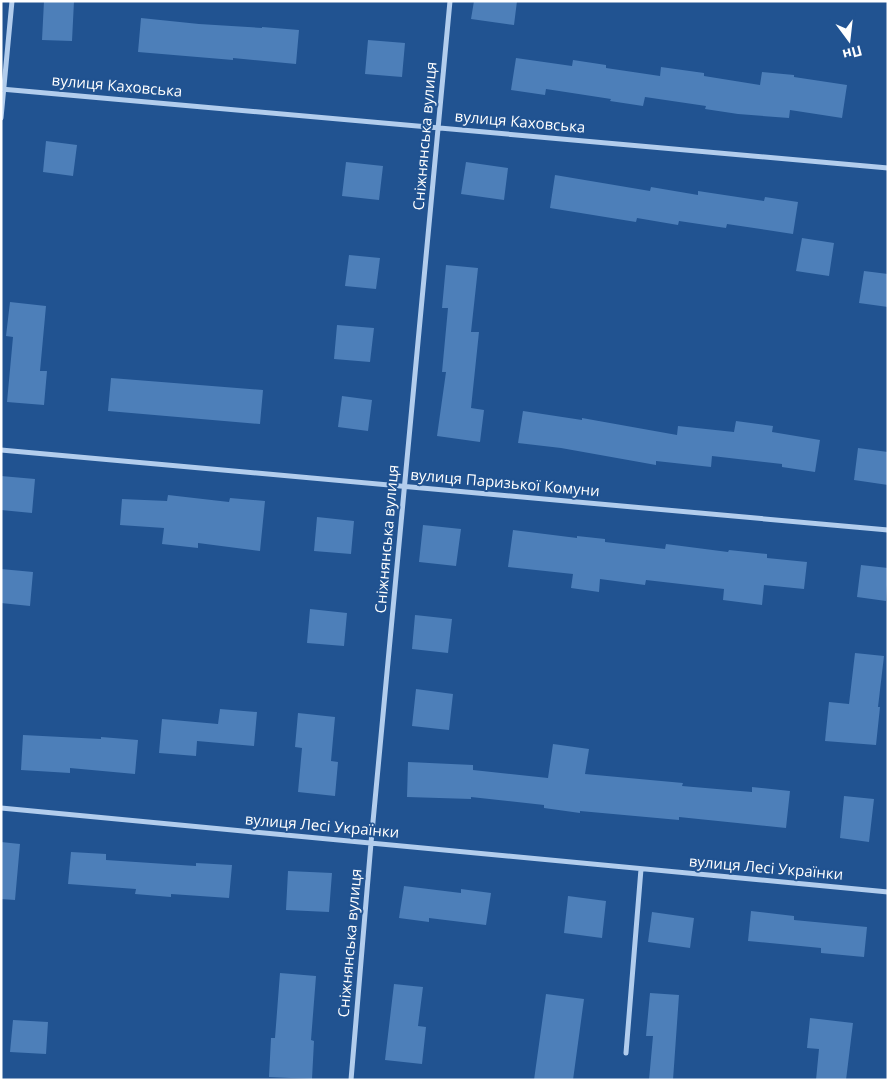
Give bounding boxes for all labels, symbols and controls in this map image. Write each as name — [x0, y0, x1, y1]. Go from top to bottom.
north arrow — [824, 15, 874, 65]
text: Пн — [841, 41, 864, 65]
street label: Сніжнянська вулиця — [408, 61, 440, 211]
street label: вулиця Каховська — [51, 69, 183, 101]
street label: вулиця Каховська — [454, 105, 586, 137]
street label: Сніжнянська вулиця — [370, 464, 402, 614]
street label: вулиця Паризької Комуни — [410, 464, 601, 500]
street label: вулиця Лесі Українки — [244, 808, 400, 842]
street label: вулиця Лесі Українки — [688, 850, 844, 884]
street label: Сніжнянська вулиця — [333, 868, 365, 1018]

